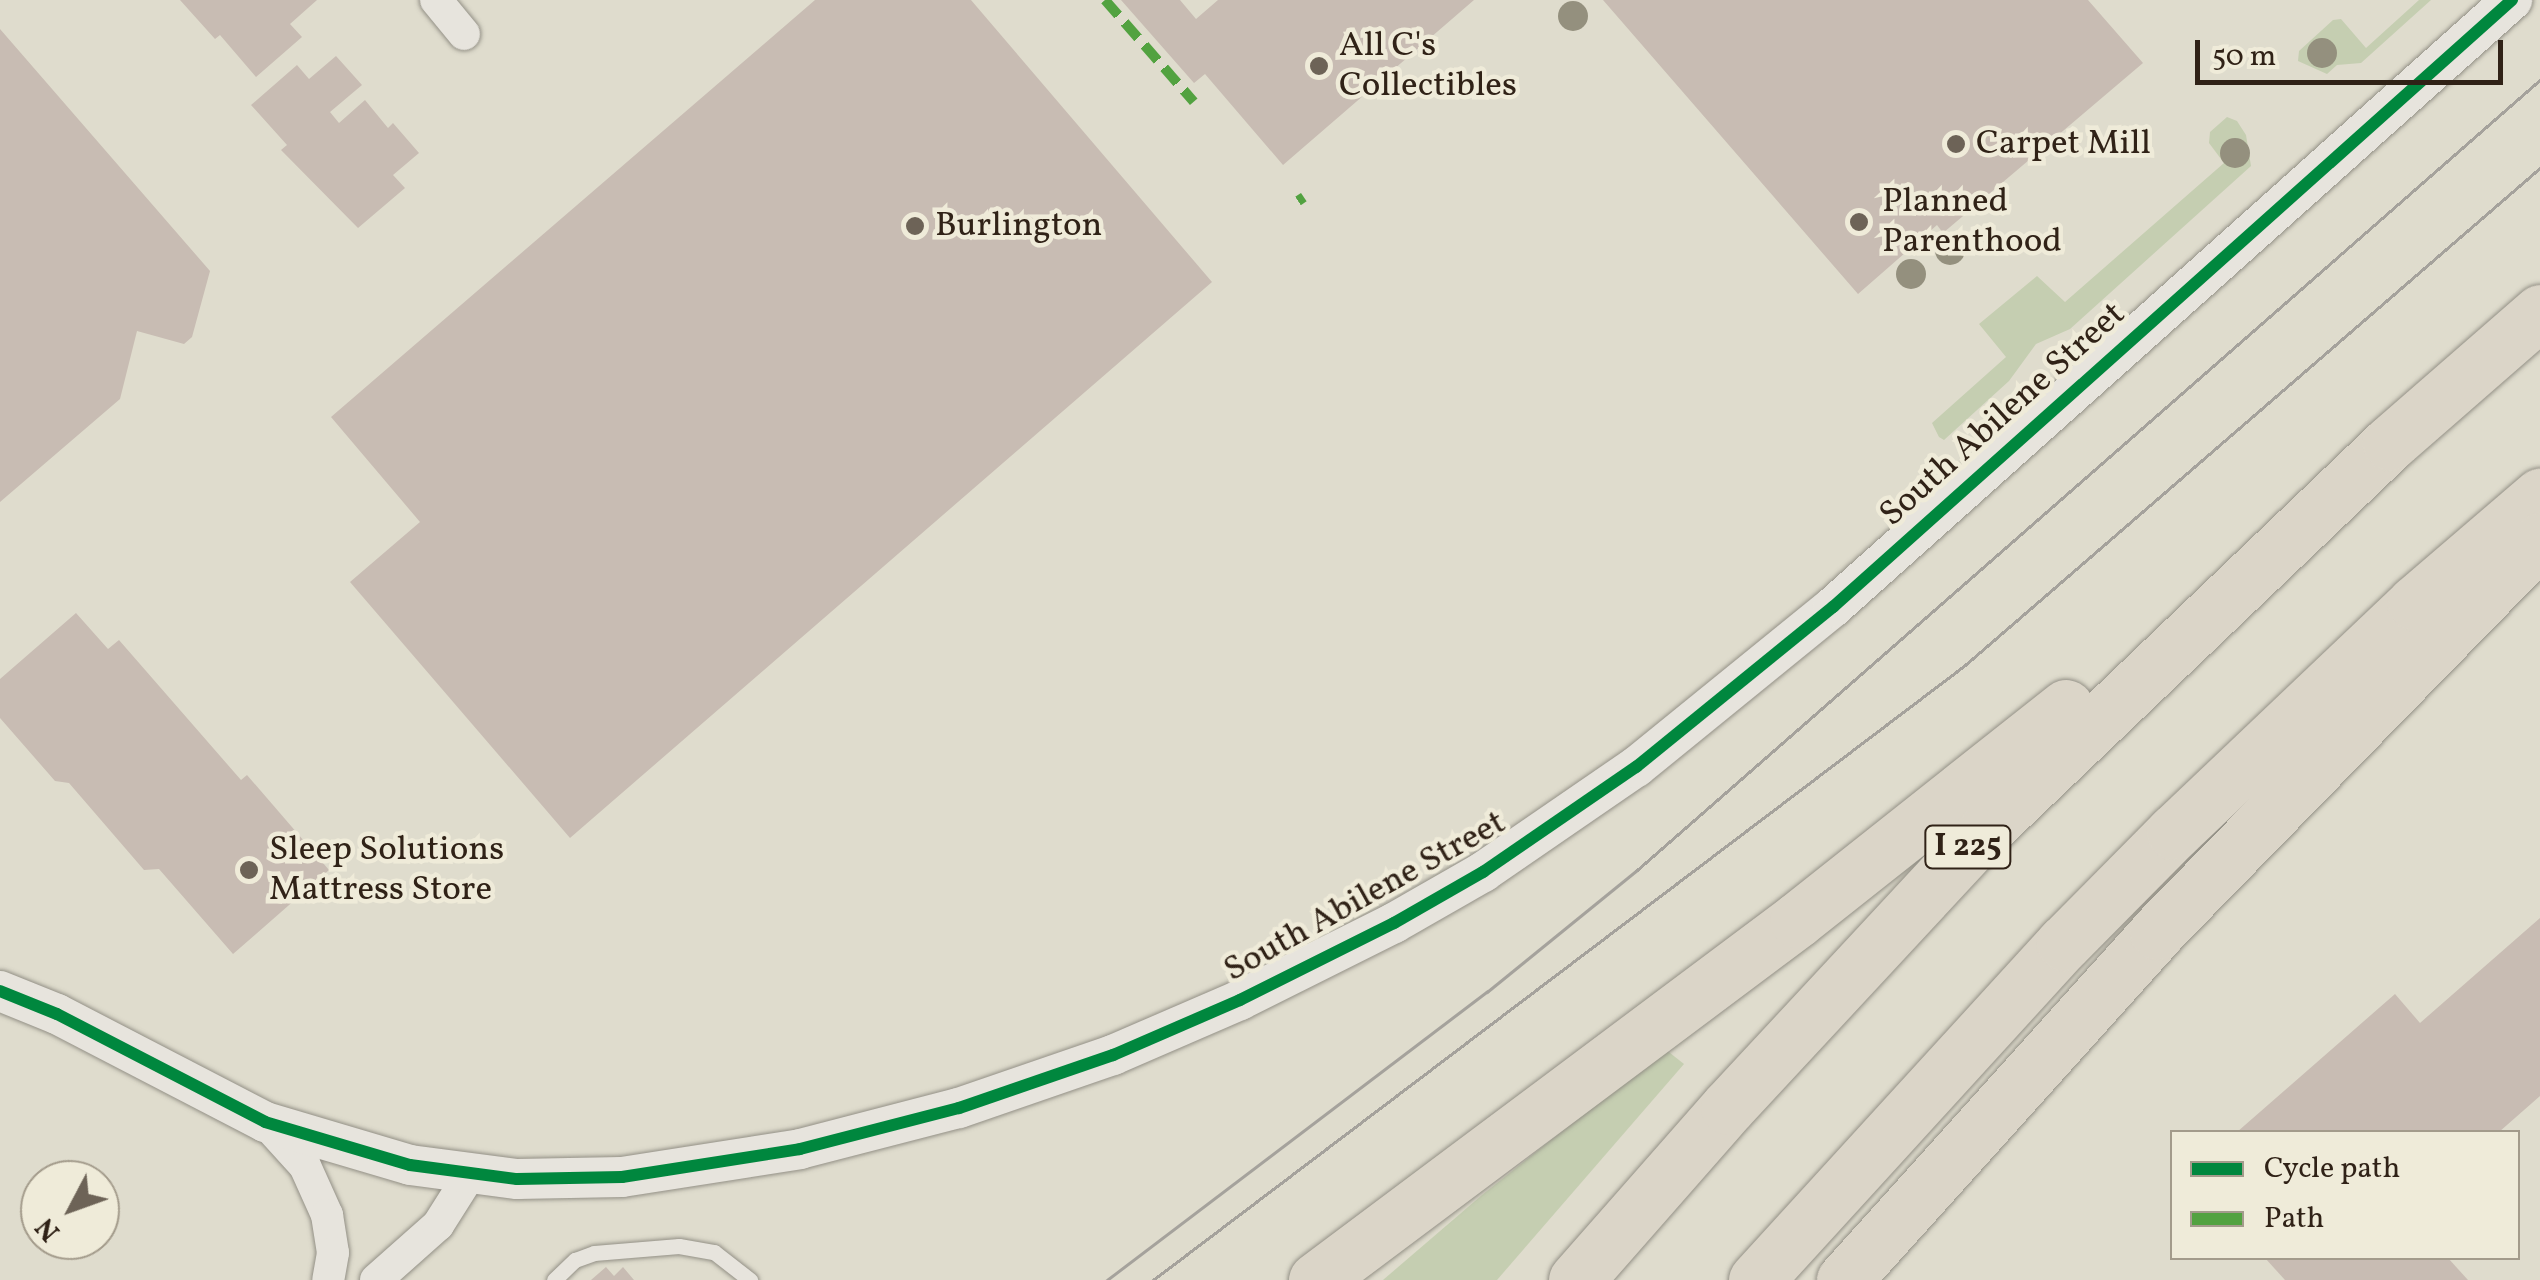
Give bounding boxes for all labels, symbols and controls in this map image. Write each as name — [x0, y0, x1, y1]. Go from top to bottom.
scale bar — [2200, 20, 2508, 82]
place label: All C's Collectibles — [1339, 25, 1517, 107]
text: 50 m — [2212, 36, 2276, 78]
marker: All C's Collectibles — [1308, 55, 1330, 77]
place label: Carpet Mill — [1976, 123, 2151, 165]
marker: Carpet Mill — [1945, 133, 1967, 155]
place label: Planned Parenthood — [1882, 181, 2062, 263]
place label: Burlington — [935, 205, 1102, 247]
marker: Planned Parenthood — [1846, 209, 1872, 235]
marker: Burlington — [904, 215, 926, 237]
street label: South Abilene Street — [1872, 294, 2134, 536]
street label: South Abilene Street — [1217, 802, 1513, 992]
road number: I 225 — [1923, 820, 2013, 874]
place label: Sleep Solutions Mattress Store — [269, 829, 504, 911]
marker: Sleep Solutions Mattress Store — [238, 859, 260, 881]
legend — [2170, 1130, 2520, 1260]
text: Cycle path — [2264, 1148, 2400, 1190]
north arrow — [20, 1160, 120, 1260]
text: Path — [2264, 1198, 2324, 1240]
text: N — [27, 1208, 70, 1249]

